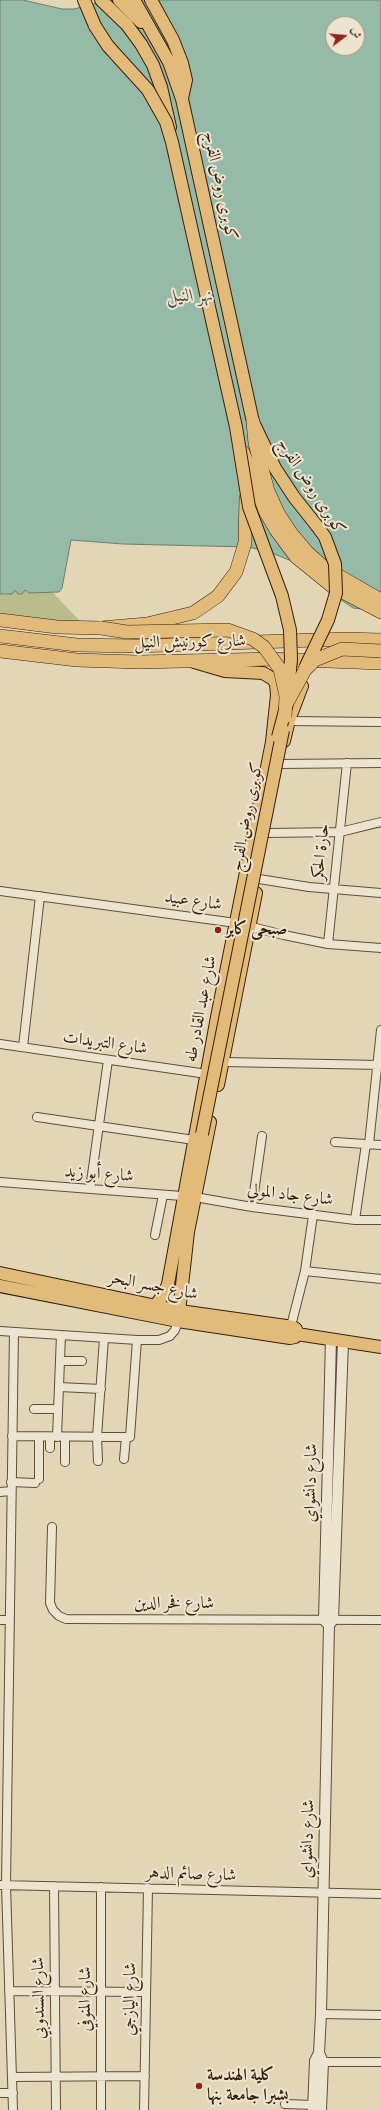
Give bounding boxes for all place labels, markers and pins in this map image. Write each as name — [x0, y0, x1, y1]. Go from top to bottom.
place label: صبحى كابر — [226, 920, 287, 940]
marker: صبحى كابر — [213, 925, 223, 935]
place label: كلية الهندسة بشبرا جامعة بنها — [207, 2066, 288, 2106]
marker: كلية الهندسة بشبرا جامعة بنها — [194, 2081, 204, 2091]

